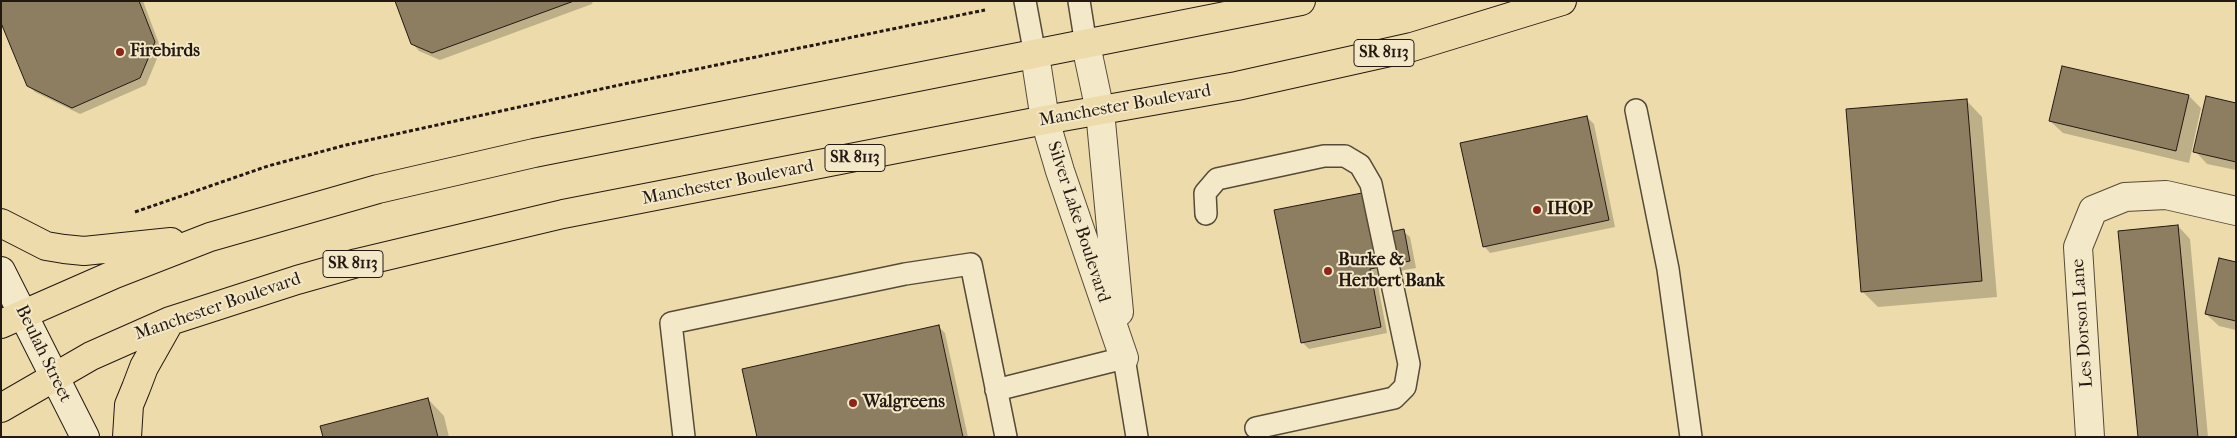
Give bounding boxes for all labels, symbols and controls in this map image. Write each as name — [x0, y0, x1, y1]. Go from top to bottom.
road number: SR 8113 — [1354, 40, 1414, 66]
place label: Firebirds — [130, 41, 200, 63]
marker: Firebirds — [114, 46, 126, 58]
street label: Manchester Boulevard — [1037, 80, 1213, 132]
street label: Silver Lake Boulevard — [1042, 139, 1114, 305]
road number: SR 8113 — [825, 144, 885, 172]
street label: Manchester Boulevard — [640, 156, 816, 210]
place label: IHOP — [1547, 199, 1593, 221]
marker: IHOP — [1531, 204, 1543, 216]
road number: SR 8113 — [323, 250, 383, 278]
place label: Burke & Herbert Bank — [1338, 250, 1445, 292]
street label: Les Dorson Lane — [2068, 258, 2098, 388]
marker: Burke & Herbert Bank — [1322, 265, 1334, 277]
street label: Manchester Boulevard — [132, 268, 304, 346]
street label: Beulah Street — [10, 302, 76, 406]
place label: Walgreens — [863, 392, 945, 414]
marker: Walgreens — [847, 397, 859, 409]

